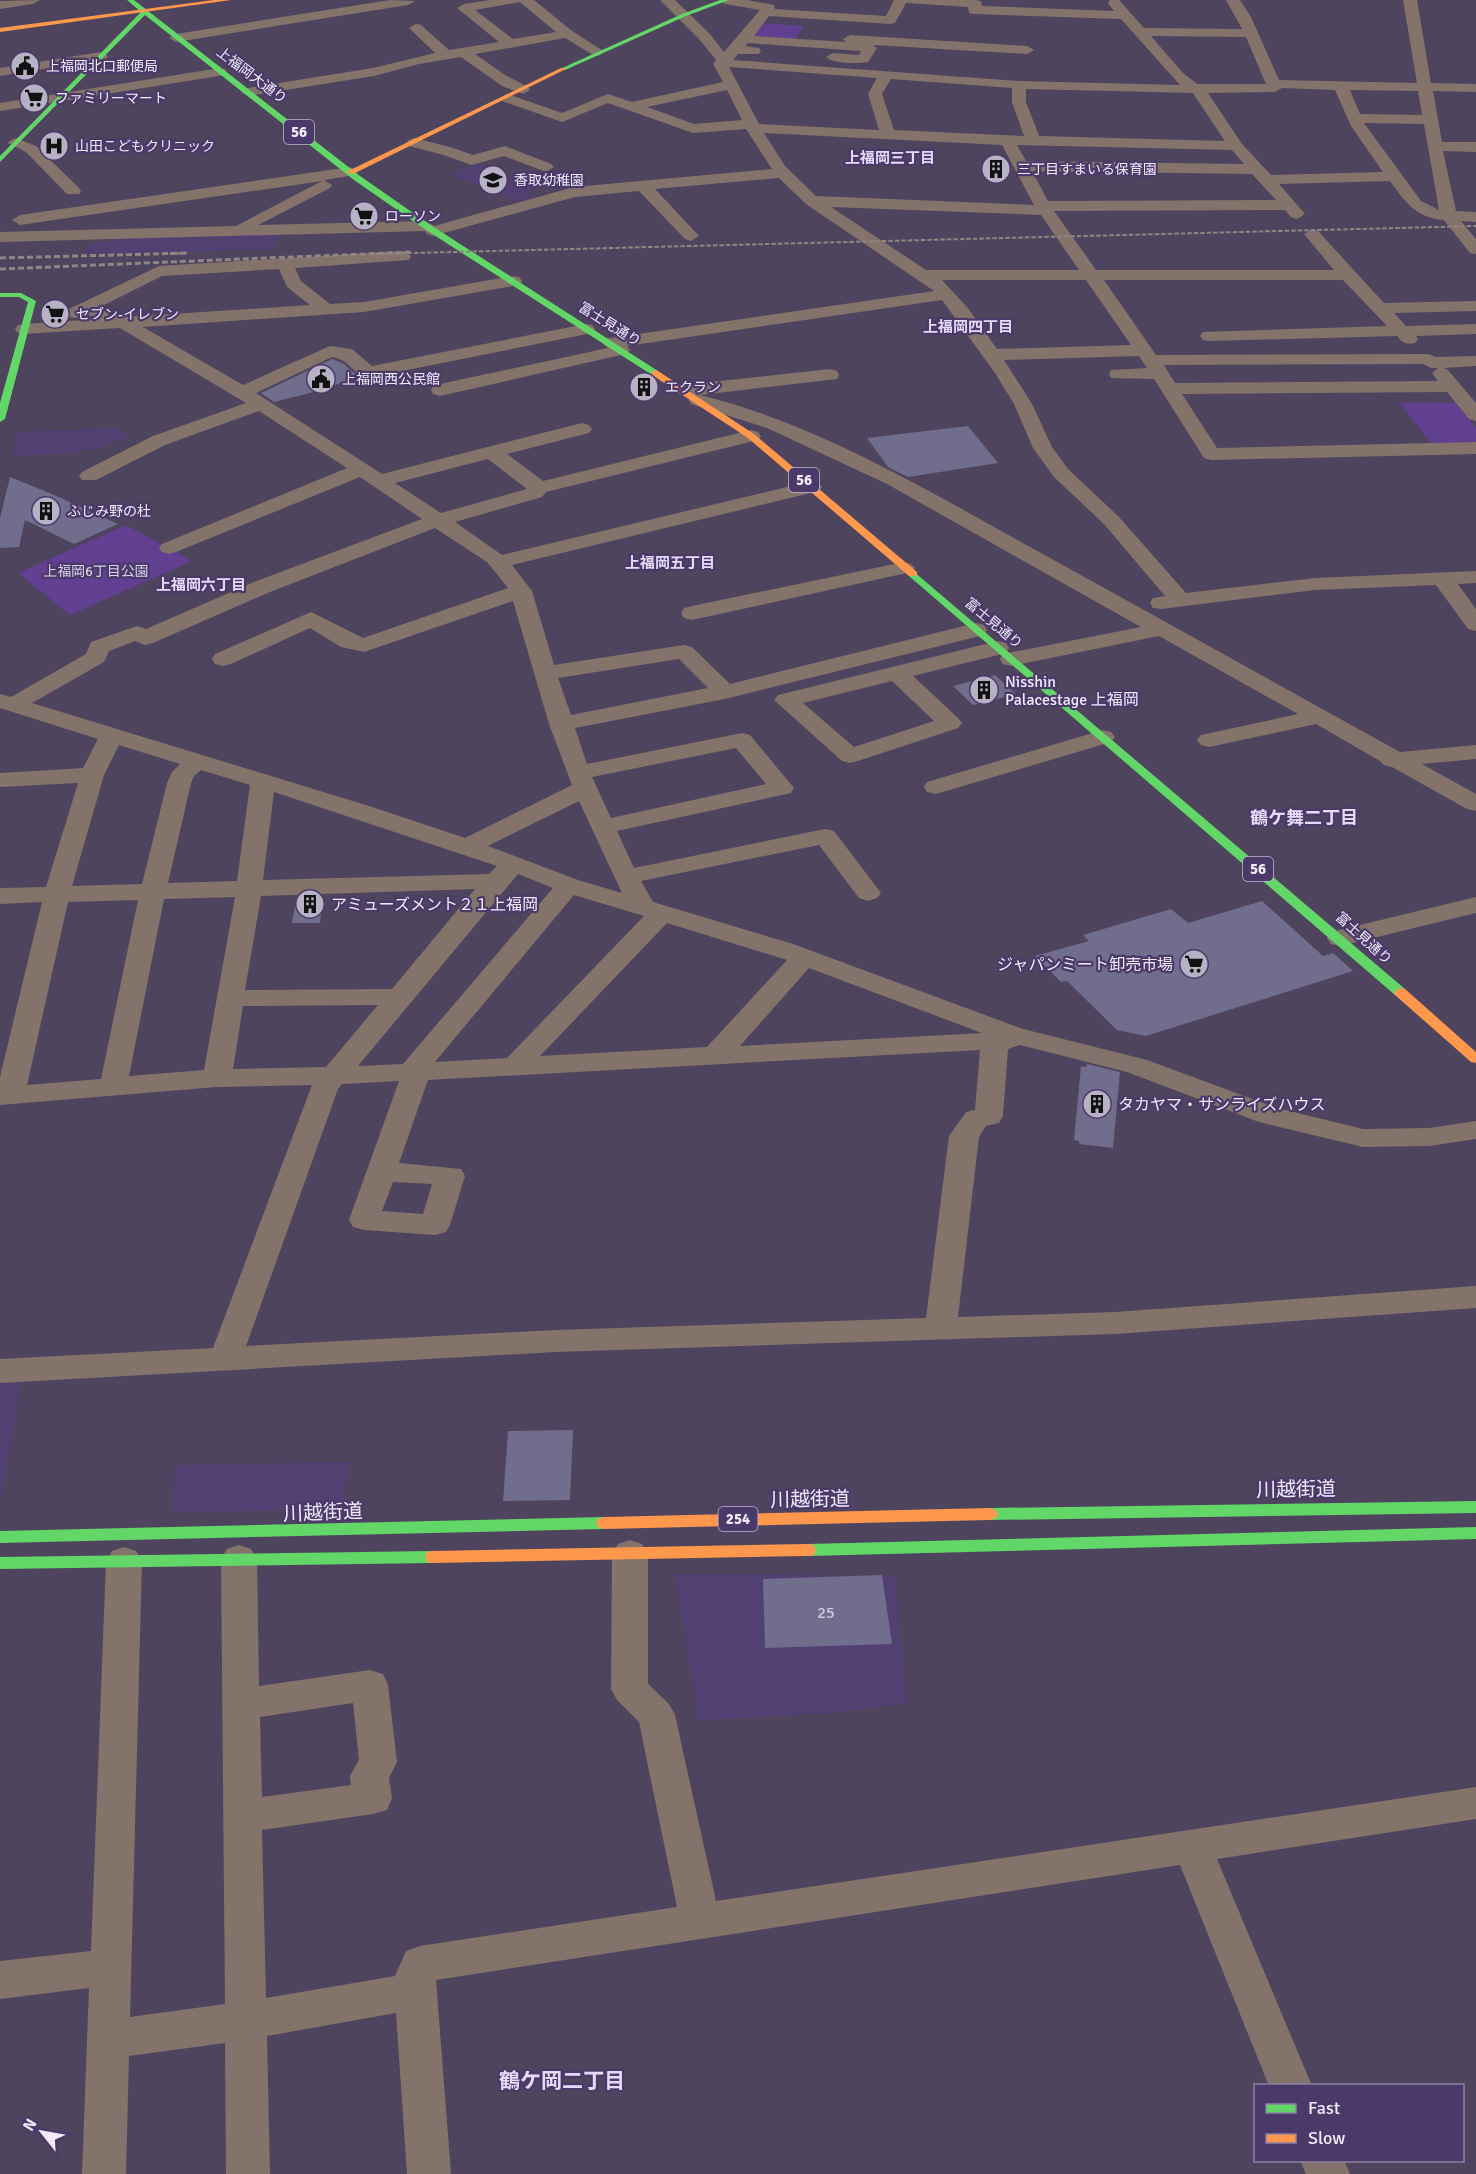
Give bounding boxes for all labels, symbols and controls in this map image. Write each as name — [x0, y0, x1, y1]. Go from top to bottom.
street label: 上福岡大通り — [213, 43, 290, 107]
public building icon: 上福岡北口郵便局 — [9, 50, 41, 82]
place label: 上福岡北口郵便局 — [46, 58, 158, 75]
supermarket icon: ファミリーマート — [18, 82, 50, 114]
place label: ファミリーマート — [55, 90, 167, 107]
road number: 56 — [284, 120, 314, 144]
hospital icon: 山田こどもクリニック — [38, 130, 70, 162]
place label: 山田こどもクリニック — [75, 138, 215, 155]
district label: 上福岡三丁目 — [845, 149, 935, 167]
building icon: 三丁目すまいる保育園 — [980, 153, 1012, 185]
place label: 三丁目すまいる保育園 — [1017, 161, 1157, 178]
school or university icon: 香取幼稚園 — [477, 164, 509, 196]
place label: 香取幼稚園 — [514, 172, 584, 189]
supermarket icon: ローソン — [348, 200, 380, 232]
place label: ローソン — [385, 208, 441, 225]
supermarket icon: セブン-イレブン — [39, 298, 71, 330]
street label: 富士見通り — [576, 299, 644, 350]
place label: セブン-イレブン — [76, 306, 179, 323]
district label: 上福岡四丁目 — [923, 318, 1013, 336]
public building icon: 上福岡西公民館 — [305, 363, 337, 395]
place label: 上福岡西公民館 — [342, 371, 440, 388]
building icon: エクラン — [628, 371, 660, 403]
place label: エクラン — [665, 379, 721, 396]
road number: 56 — [789, 468, 819, 492]
building icon: ふじみ野の杜 — [30, 495, 62, 527]
place label: ふじみ野の杜 — [67, 503, 151, 520]
district label: 上福岡五丁目 — [625, 554, 715, 572]
park label: 上福岡6丁目公園 — [43, 563, 149, 580]
district label: 上福岡六丁目 — [156, 576, 246, 594]
street label: 富士見通り — [961, 594, 1026, 652]
place label: Nisshin Palacestage 上福岡 — [1005, 672, 1139, 710]
building icon: Nisshin Palacestage 上福岡 — [968, 674, 1000, 706]
district label: 鶴ケ舞二丁目 — [1250, 807, 1358, 829]
road number: 56 — [1243, 857, 1273, 881]
building icon: アミューズメント２１上福岡 — [294, 888, 326, 920]
place label: アミューズメント２１上福岡 — [331, 895, 538, 915]
street label: 富士見通り — [1332, 909, 1395, 968]
supermarket icon: ジャパンミート卸売市場 — [1178, 948, 1210, 980]
place label: ジャパンミート卸売市場 — [997, 955, 1173, 975]
building icon: タカヤマ・サンライズハウス — [1081, 1088, 1113, 1120]
place label: タカヤマ・サンライズハウス — [1118, 1095, 1326, 1115]
street label: 川越街道 — [1256, 1476, 1336, 1503]
street label: 川越街道 — [770, 1486, 850, 1513]
street label: 川越街道 — [283, 1499, 363, 1526]
road number: 254 — [718, 1507, 758, 1531]
house number: 25 — [817, 1603, 835, 1623]
district label: 鶴ケ岡二丁目 — [499, 2068, 625, 2094]
legend — [1254, 2084, 1464, 2162]
text: Fast — [1308, 2097, 1340, 2119]
north arrow — [12, 2102, 72, 2162]
text: N — [19, 2115, 41, 2135]
text: Slow — [1308, 2127, 1345, 2149]

